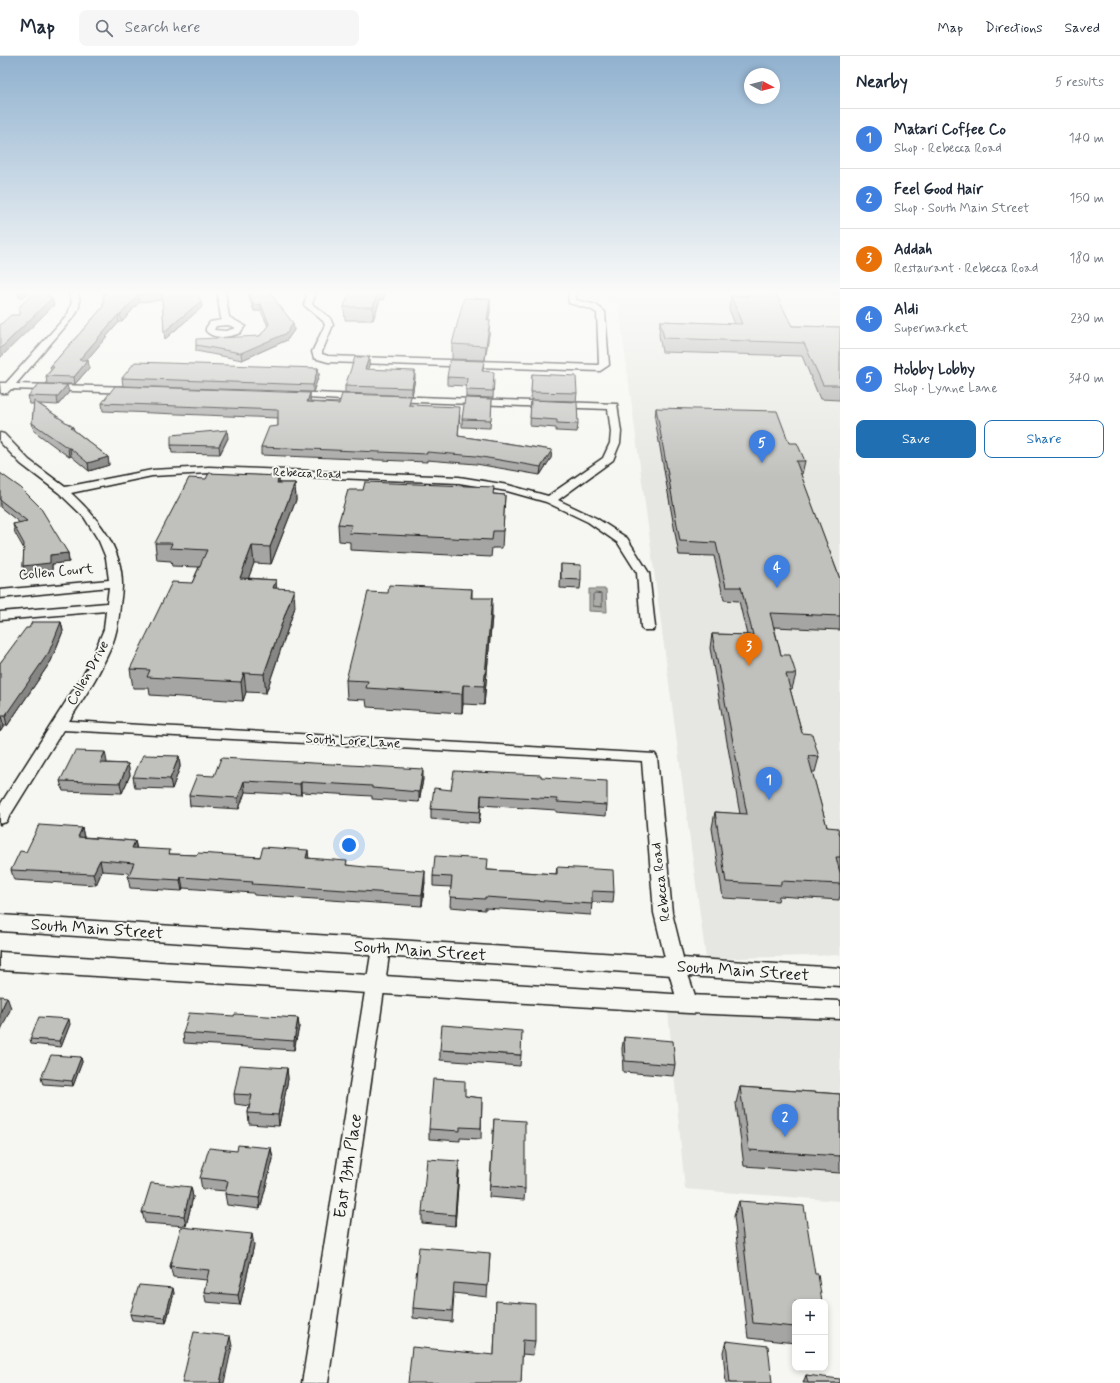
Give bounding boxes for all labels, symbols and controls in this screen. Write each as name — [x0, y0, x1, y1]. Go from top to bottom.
search box — [79, 10, 359, 46]
text: Map — [20, 15, 55, 40]
icon: search — [93, 17, 115, 39]
text: Search here — [125, 18, 200, 38]
text: Map — [937, 19, 963, 37]
text: Directions — [985, 19, 1043, 37]
text: Saved — [1065, 19, 1100, 37]
north arrow — [744, 68, 780, 104]
text: Nearby — [856, 71, 908, 93]
text: 5 results — [1055, 74, 1104, 91]
text: Matari Coffee Co — [894, 120, 1006, 140]
text: 1 — [866, 130, 872, 147]
text: 140 m — [1069, 130, 1104, 147]
text: Shop · Rebecca Road — [894, 140, 1002, 157]
text: Feel Good Hair — [894, 180, 983, 200]
text: 2 — [866, 190, 872, 207]
text: 150 m — [1070, 190, 1104, 207]
text: Shop · South Main Street — [894, 200, 1029, 217]
text: Addah — [894, 240, 932, 260]
text: 3 — [866, 250, 872, 267]
text: 180 m — [1069, 250, 1104, 267]
text: Restaurant · Rebecca Road — [894, 260, 1038, 277]
text: Aldi — [894, 300, 919, 320]
text: 4 — [865, 310, 873, 327]
text: 230 m — [1070, 310, 1104, 327]
text: Supermarket — [894, 320, 968, 337]
text: Hobby Lobby — [894, 360, 975, 380]
text: 5 — [865, 370, 873, 387]
text: 340 m — [1069, 370, 1104, 387]
text: Shop · Lynne Lane — [894, 380, 998, 397]
button: Save — [856, 420, 976, 458]
button: Share — [984, 420, 1104, 458]
pin: 5 — [749, 430, 775, 463]
street label: Rebecca Road — [273, 465, 341, 483]
pin: 4 — [764, 555, 790, 588]
street label: Collen Court — [18, 560, 95, 584]
pin: 3 — [736, 633, 762, 666]
street label: Collen Drive — [63, 637, 113, 709]
street label: South Lore Lane — [305, 730, 401, 752]
pin: 1 — [756, 767, 782, 800]
your location — [339, 835, 359, 855]
street label: Rebecca Road — [647, 841, 675, 923]
street label: South Main Street — [30, 913, 164, 945]
street label: South Main Street — [353, 935, 487, 967]
street label: South Main Street — [676, 955, 810, 987]
pin: 2 — [772, 1104, 798, 1137]
street label: East 13th Place — [329, 1112, 367, 1220]
map controls — [792, 1299, 828, 1371]
button: + — [792, 1299, 828, 1335]
button: − — [792, 1335, 828, 1371]

